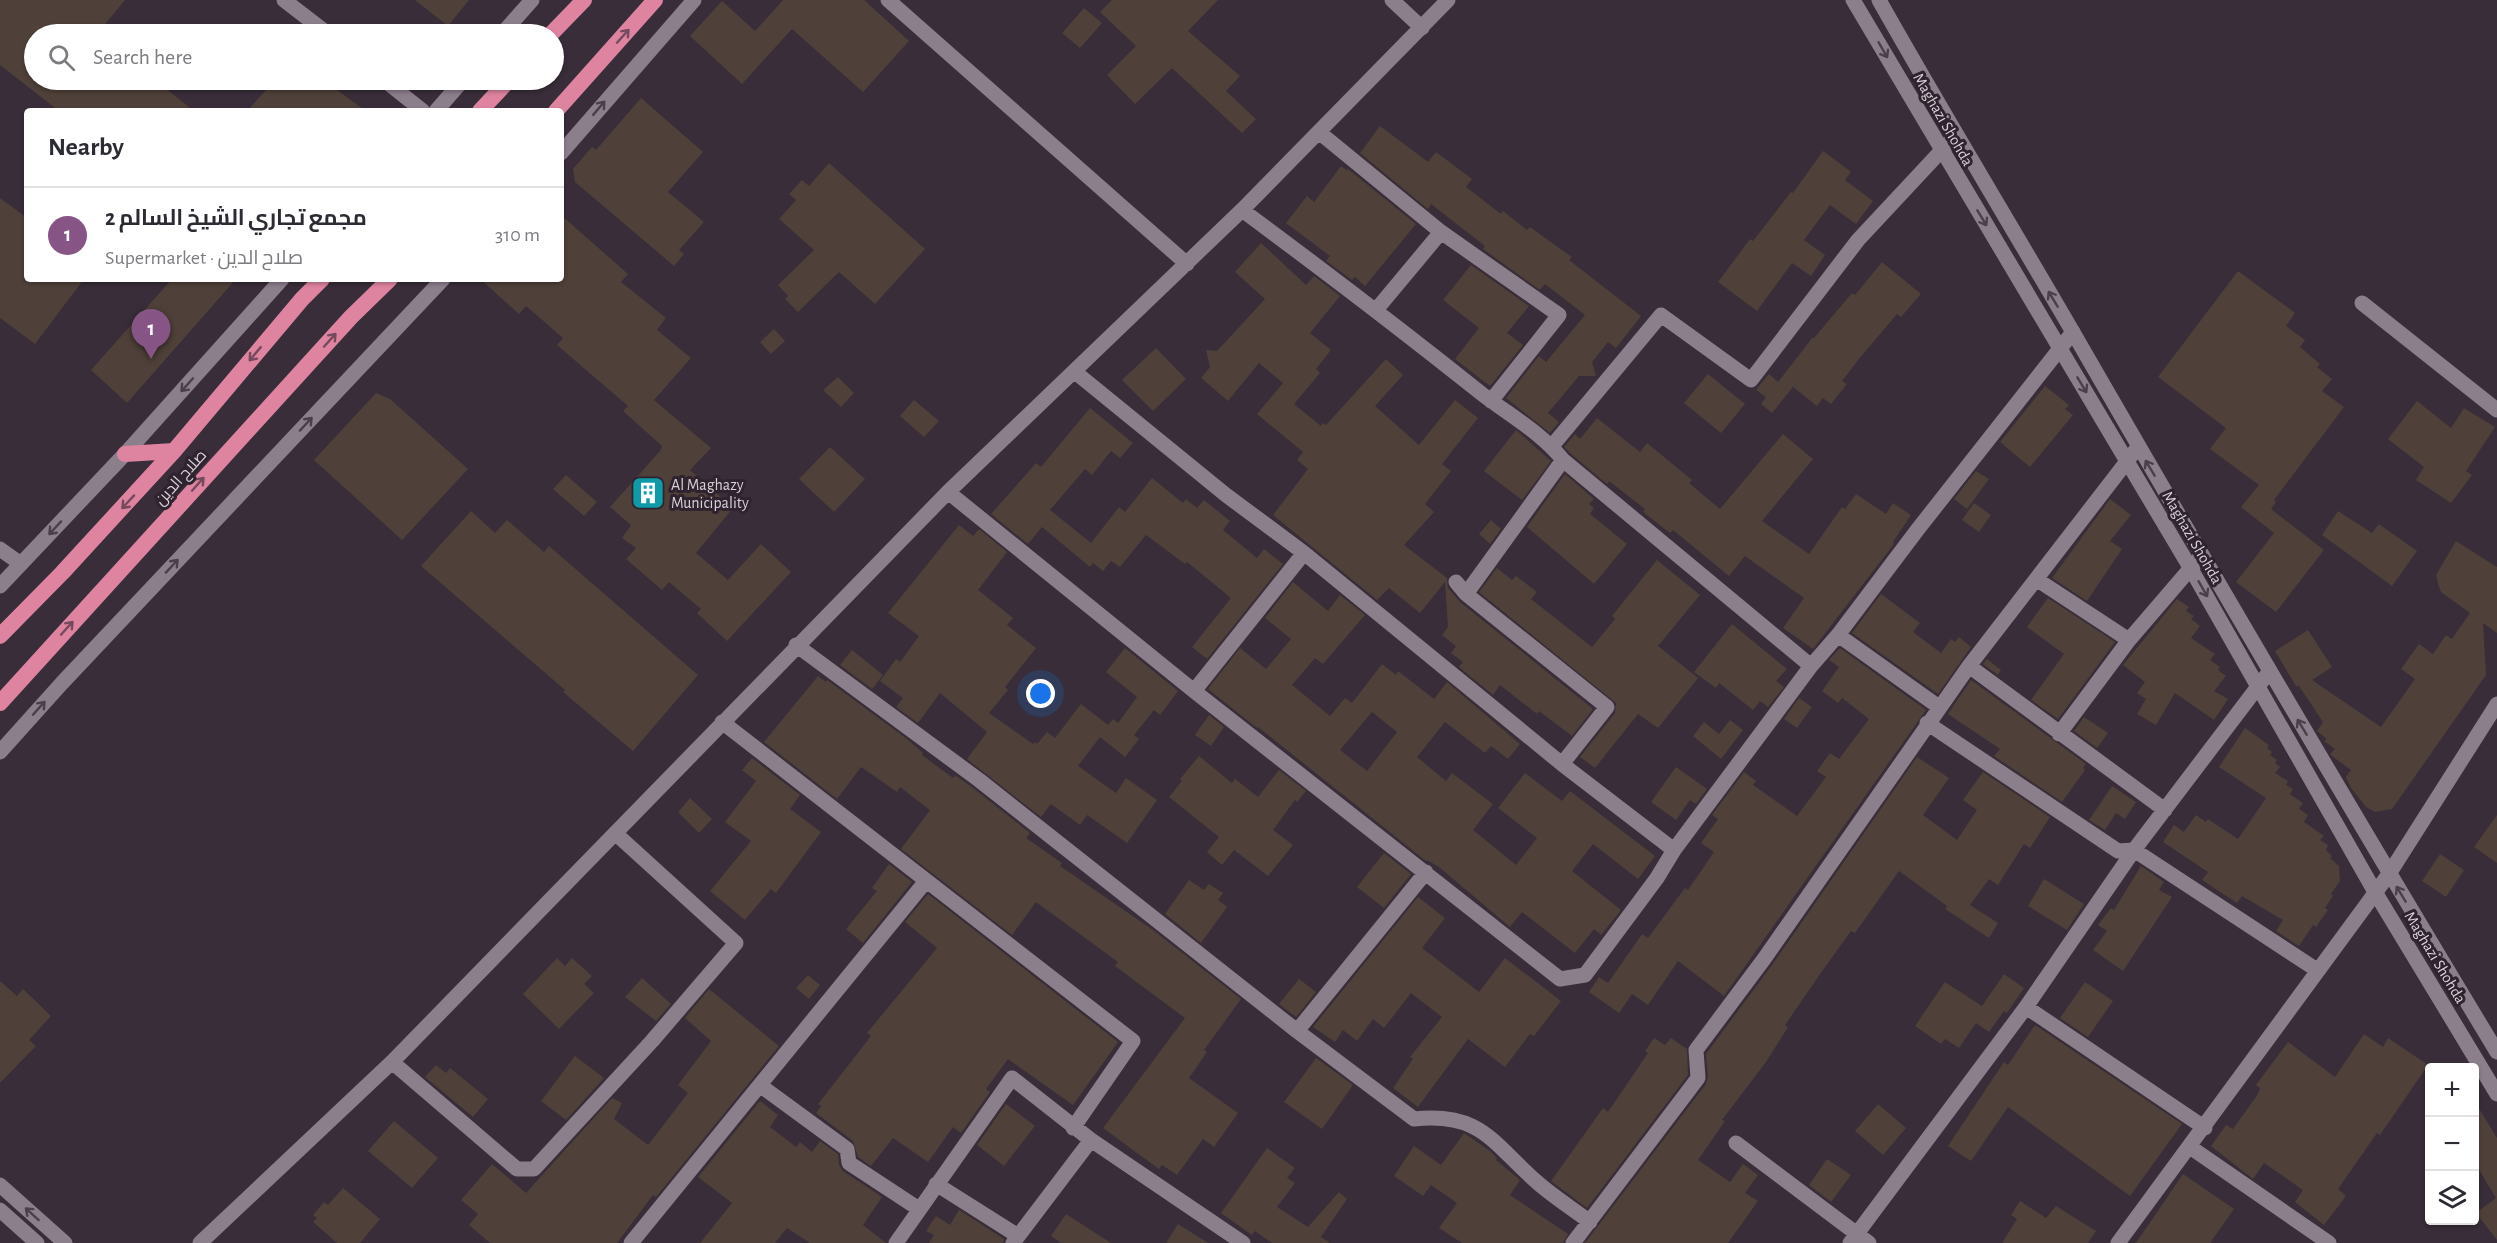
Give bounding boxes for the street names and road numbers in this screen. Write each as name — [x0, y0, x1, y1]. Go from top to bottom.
street label: Maghazi Shohda — [1910, 70, 1976, 169]
street label: صلاح الدين — [152, 447, 212, 510]
street label: Maghazi Shohda — [2159, 488, 2225, 587]
street label: Maghazi Shohda — [2401, 909, 2469, 1006]

